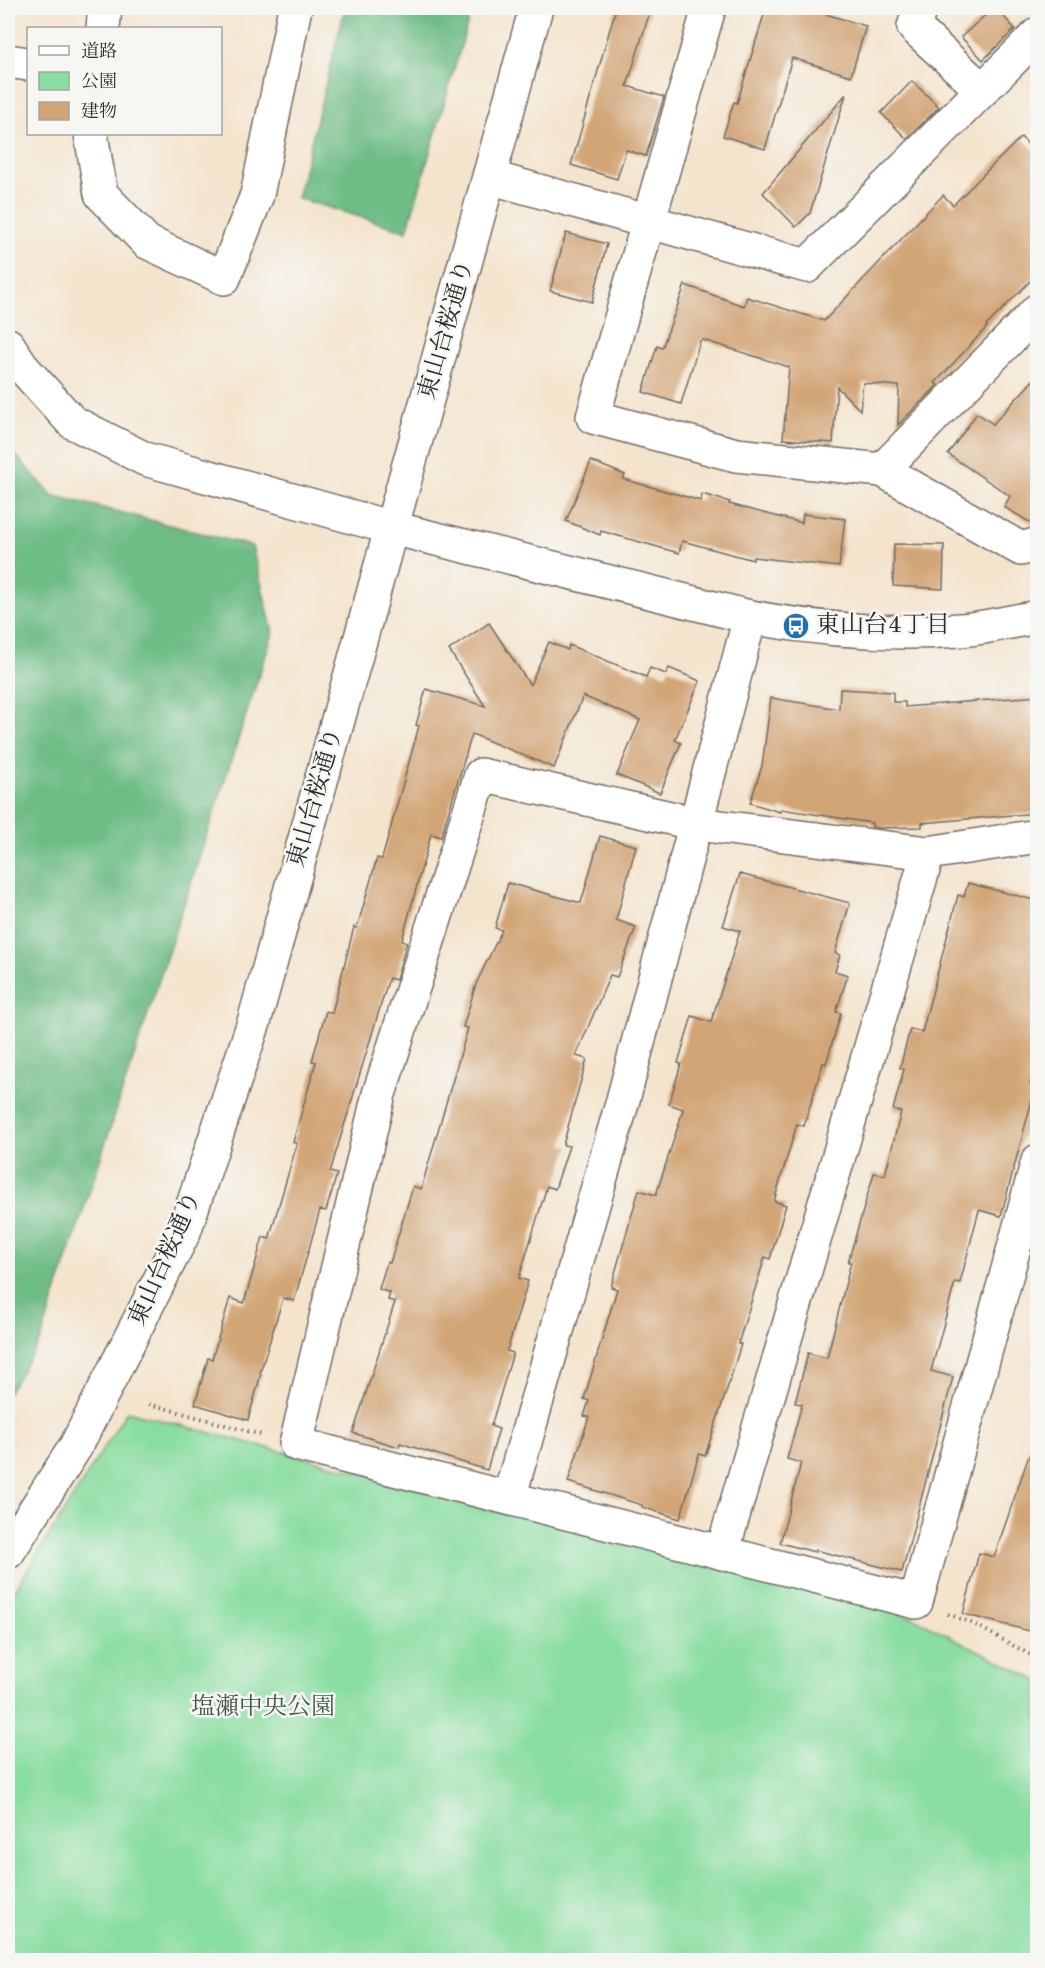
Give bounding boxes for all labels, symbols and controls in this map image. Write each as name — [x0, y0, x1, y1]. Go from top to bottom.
legend — [27, 27, 222, 135]
text: 道路 — [81, 41, 117, 61]
text: 公園 — [81, 72, 117, 91]
text: 建物 — [81, 101, 117, 121]
street label: 東山台桜通り — [413, 257, 478, 403]
bus stop icon: 東山台4丁目 — [781, 611, 811, 641]
place label: 東山台4丁目 — [816, 611, 950, 638]
street label: 東山台桜通り — [282, 725, 347, 871]
street label: 東山台桜通り — [123, 1187, 206, 1330]
park label: 塩瀬中央公園 — [191, 1693, 335, 1720]

